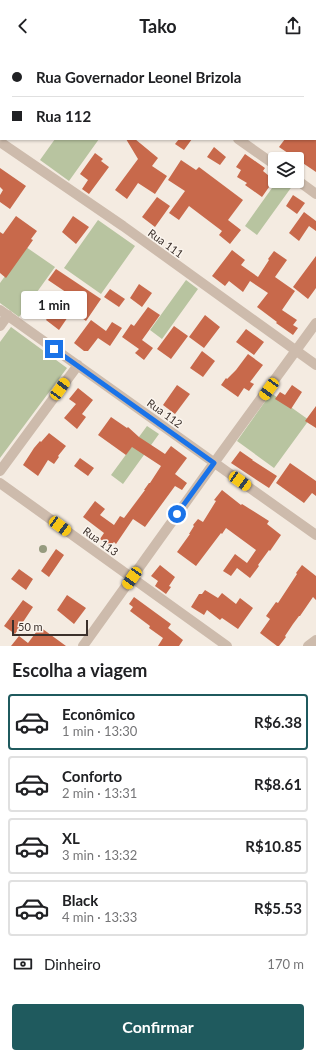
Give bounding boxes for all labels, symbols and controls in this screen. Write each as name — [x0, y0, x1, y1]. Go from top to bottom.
icon: back — [12, 15, 34, 37]
text: Tako — [139, 15, 177, 37]
icon: share — [282, 15, 304, 37]
text: Rua Governador Leonel Brizola — [36, 68, 241, 86]
text: Rua 112 — [36, 107, 91, 125]
map controls — [268, 152, 304, 188]
button: layers — [268, 152, 304, 188]
street label: Rua 111 — [146, 226, 186, 260]
callout: 1 min — [21, 291, 87, 319]
text: 1 min — [38, 297, 70, 313]
route end — [45, 340, 63, 358]
car — [48, 376, 72, 402]
car — [257, 376, 281, 402]
street label: Rua 112 — [145, 396, 185, 430]
car — [227, 469, 253, 493]
route start — [168, 505, 186, 523]
car — [47, 514, 73, 538]
street label: Rua 113 — [81, 524, 121, 558]
car — [120, 565, 144, 591]
scale bar — [12, 618, 88, 637]
text: 50 m — [18, 620, 43, 633]
text: Escolha a viagem — [12, 659, 147, 681]
icon: car — [14, 704, 50, 740]
text: Econômico — [62, 705, 135, 723]
text: R$6.38 — [254, 713, 302, 731]
text: 1 min · 13:30 — [62, 723, 137, 739]
icon: car — [14, 766, 50, 802]
text: Conforto — [62, 767, 122, 785]
text: R$8.61 — [254, 775, 302, 793]
text: 2 min · 13:31 — [62, 785, 137, 801]
icon: car — [14, 828, 50, 864]
text: XL — [62, 829, 80, 847]
text: R$10.85 — [245, 837, 302, 855]
text: 3 min · 13:32 — [62, 847, 137, 863]
icon: car — [14, 890, 50, 926]
text: Black — [62, 891, 98, 909]
text: R$5.53 — [254, 899, 302, 917]
text: 4 min · 13:33 — [62, 909, 137, 925]
icon: cash — [12, 953, 34, 975]
text: Dinheiro — [44, 955, 101, 973]
text: 170 m — [267, 956, 304, 972]
button: Confirmar — [12, 1004, 304, 1050]

